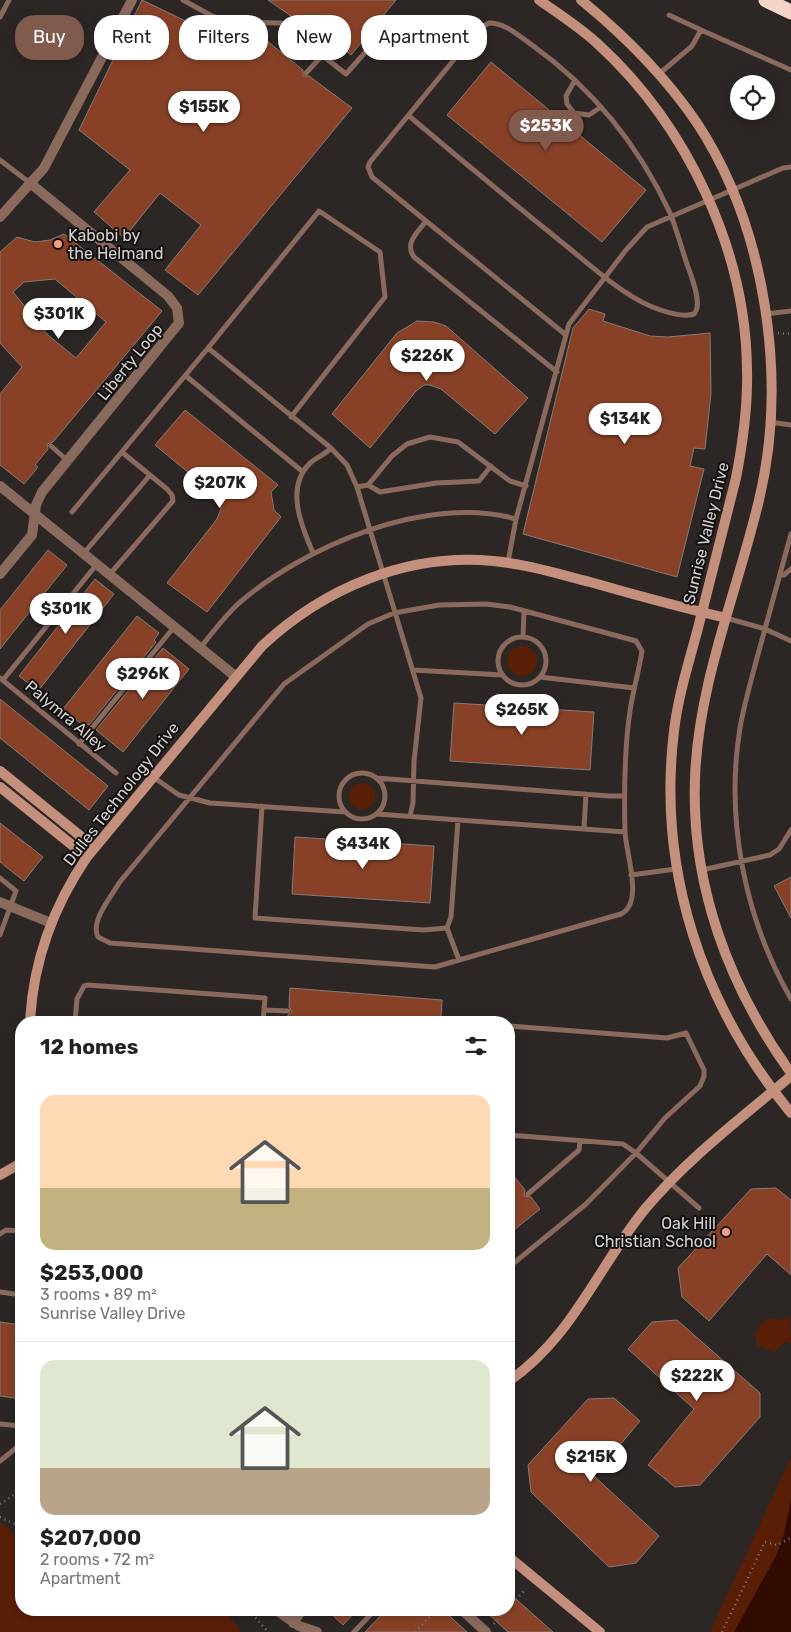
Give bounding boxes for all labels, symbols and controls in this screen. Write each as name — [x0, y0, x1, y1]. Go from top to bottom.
chip: Buy — [15, 15, 84, 60]
chip: Rent — [94, 15, 169, 60]
chip: Filters — [179, 15, 268, 60]
chip: New — [278, 15, 351, 60]
chip: Apartment — [361, 15, 487, 60]
map controls — [730, 75, 775, 120]
button: locate — [730, 75, 775, 120]
pin: $155K — [169, 90, 239, 133]
text: $155K — [179, 97, 229, 116]
pin: $253K — [511, 110, 581, 152]
text: $253K — [520, 116, 572, 135]
place label: Kabobi by the Helmand — [68, 226, 163, 263]
marker: Kabobi by the Helmand — [52, 238, 64, 250]
pin: $301K — [24, 298, 94, 340]
text: $301K — [34, 304, 84, 323]
street label: Liberty Loop — [93, 320, 167, 404]
pin: $226K — [392, 340, 462, 382]
text: $226K — [401, 346, 453, 365]
pin: $134K — [590, 402, 660, 445]
text: $134K — [600, 409, 650, 428]
street label: Sunrise Valley Drive — [679, 460, 733, 606]
pin: $207K — [185, 466, 255, 509]
text: $207K — [194, 473, 246, 492]
pin: $301K — [31, 592, 101, 635]
text: $301K — [41, 599, 91, 618]
pin: $296K — [108, 658, 178, 700]
text: $296K — [117, 664, 169, 683]
street label: Palymra Alley — [22, 677, 111, 756]
pin: $265K — [487, 694, 557, 736]
text: $265K — [496, 700, 548, 719]
street label: Dulles Technology Drive — [59, 719, 183, 869]
pin: $434K — [328, 828, 398, 870]
text: $434K — [336, 834, 390, 853]
icon: filters — [462, 1032, 490, 1060]
text: 12 homes — [40, 1034, 138, 1059]
icon: home — [220, 1127, 310, 1217]
place label: Oak Hill Christian School — [594, 1214, 716, 1251]
marker: Oak Hill Christian School — [720, 1226, 732, 1238]
text: $253,000 — [40, 1260, 144, 1285]
text: 3 rooms · 89 m² — [40, 1285, 157, 1304]
text: Sunrise Valley Drive — [40, 1304, 186, 1323]
pin: $222K — [662, 1360, 732, 1402]
text: $222K — [671, 1366, 723, 1385]
icon: home — [220, 1393, 310, 1483]
pin: $215K — [556, 1440, 626, 1483]
text: $215K — [566, 1447, 616, 1466]
text: $207,000 — [40, 1525, 141, 1550]
text: 2 rooms · 72 m² — [40, 1550, 154, 1569]
text: Apartment — [40, 1569, 120, 1588]

